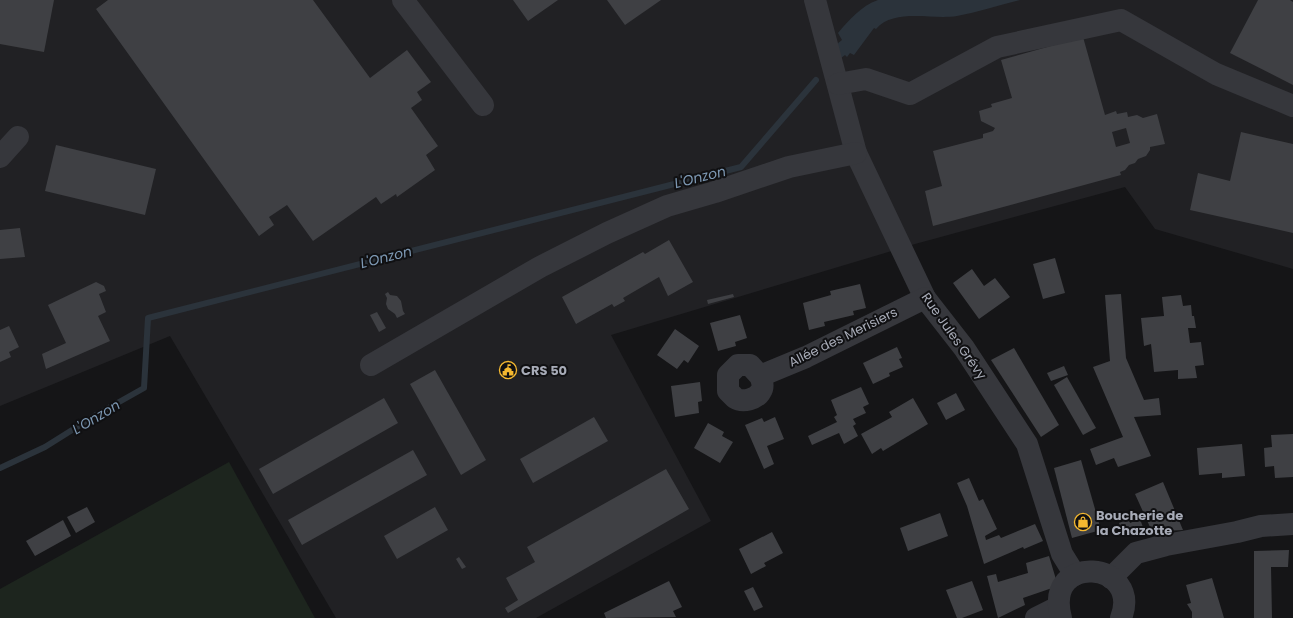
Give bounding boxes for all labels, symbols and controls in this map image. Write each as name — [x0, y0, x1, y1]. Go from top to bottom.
water label: L'Onzon — [672, 161, 728, 193]
water label: L'Onzon — [358, 241, 414, 273]
street label: Rue Jules Grévy — [917, 289, 991, 384]
street label: Allée des Merisiers — [785, 302, 901, 372]
public building icon: CRS 50 — [498, 360, 518, 380]
place label: CRS 50 — [521, 361, 567, 380]
water label: L'Onzon — [68, 395, 124, 439]
place label: Boucherie de la Chazotte — [1096, 506, 1183, 540]
shop icon: Boucherie de la Chazotte — [1073, 512, 1093, 532]

